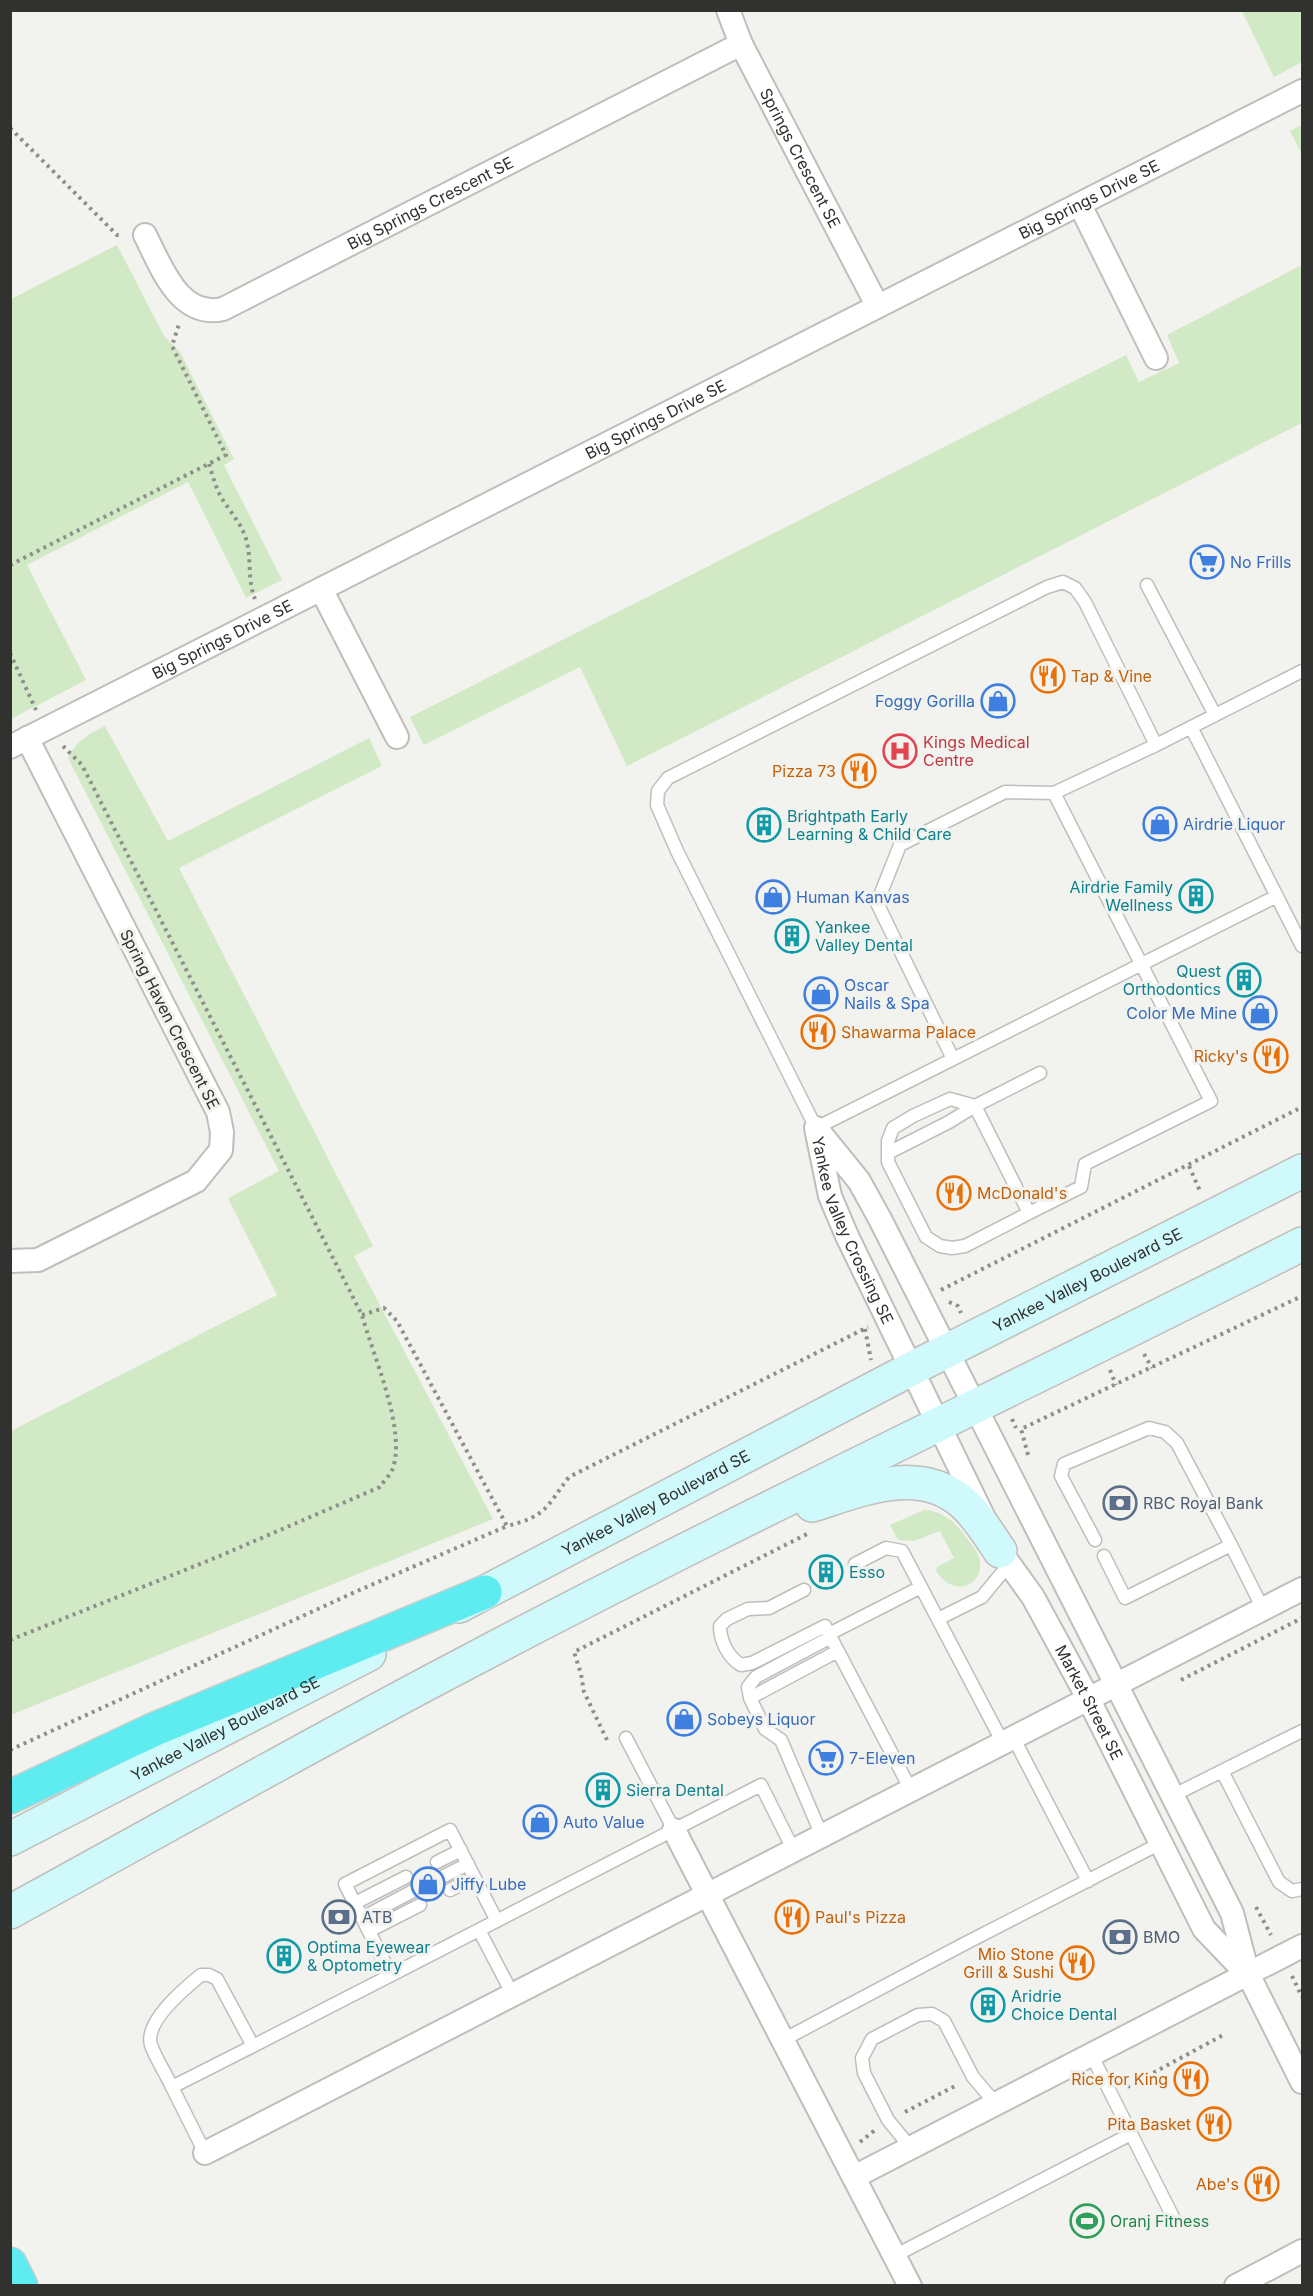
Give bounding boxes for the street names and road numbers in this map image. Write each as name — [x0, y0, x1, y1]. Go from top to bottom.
street label: Springs Crescent SE — [756, 85, 845, 231]
street label: Big Springs Crescent SE — [344, 152, 517, 254]
street label: Big Springs Drive SE — [1015, 155, 1163, 243]
street label: Big Springs Drive SE — [582, 375, 729, 463]
street label: Big Springs Drive SE — [148, 595, 296, 683]
street label: Spring Haven Crescent SE — [116, 926, 224, 1112]
street label: Yankee Valley Crossing SE — [808, 1135, 898, 1327]
street label: Yankee Valley Boulevard SE — [989, 1223, 1185, 1336]
street label: Yankee Valley Boulevard SE — [558, 1445, 753, 1560]
street label: Market Street SE — [1051, 1641, 1127, 1763]
street label: Yankee Valley Boulevard SE — [127, 1671, 323, 1785]

